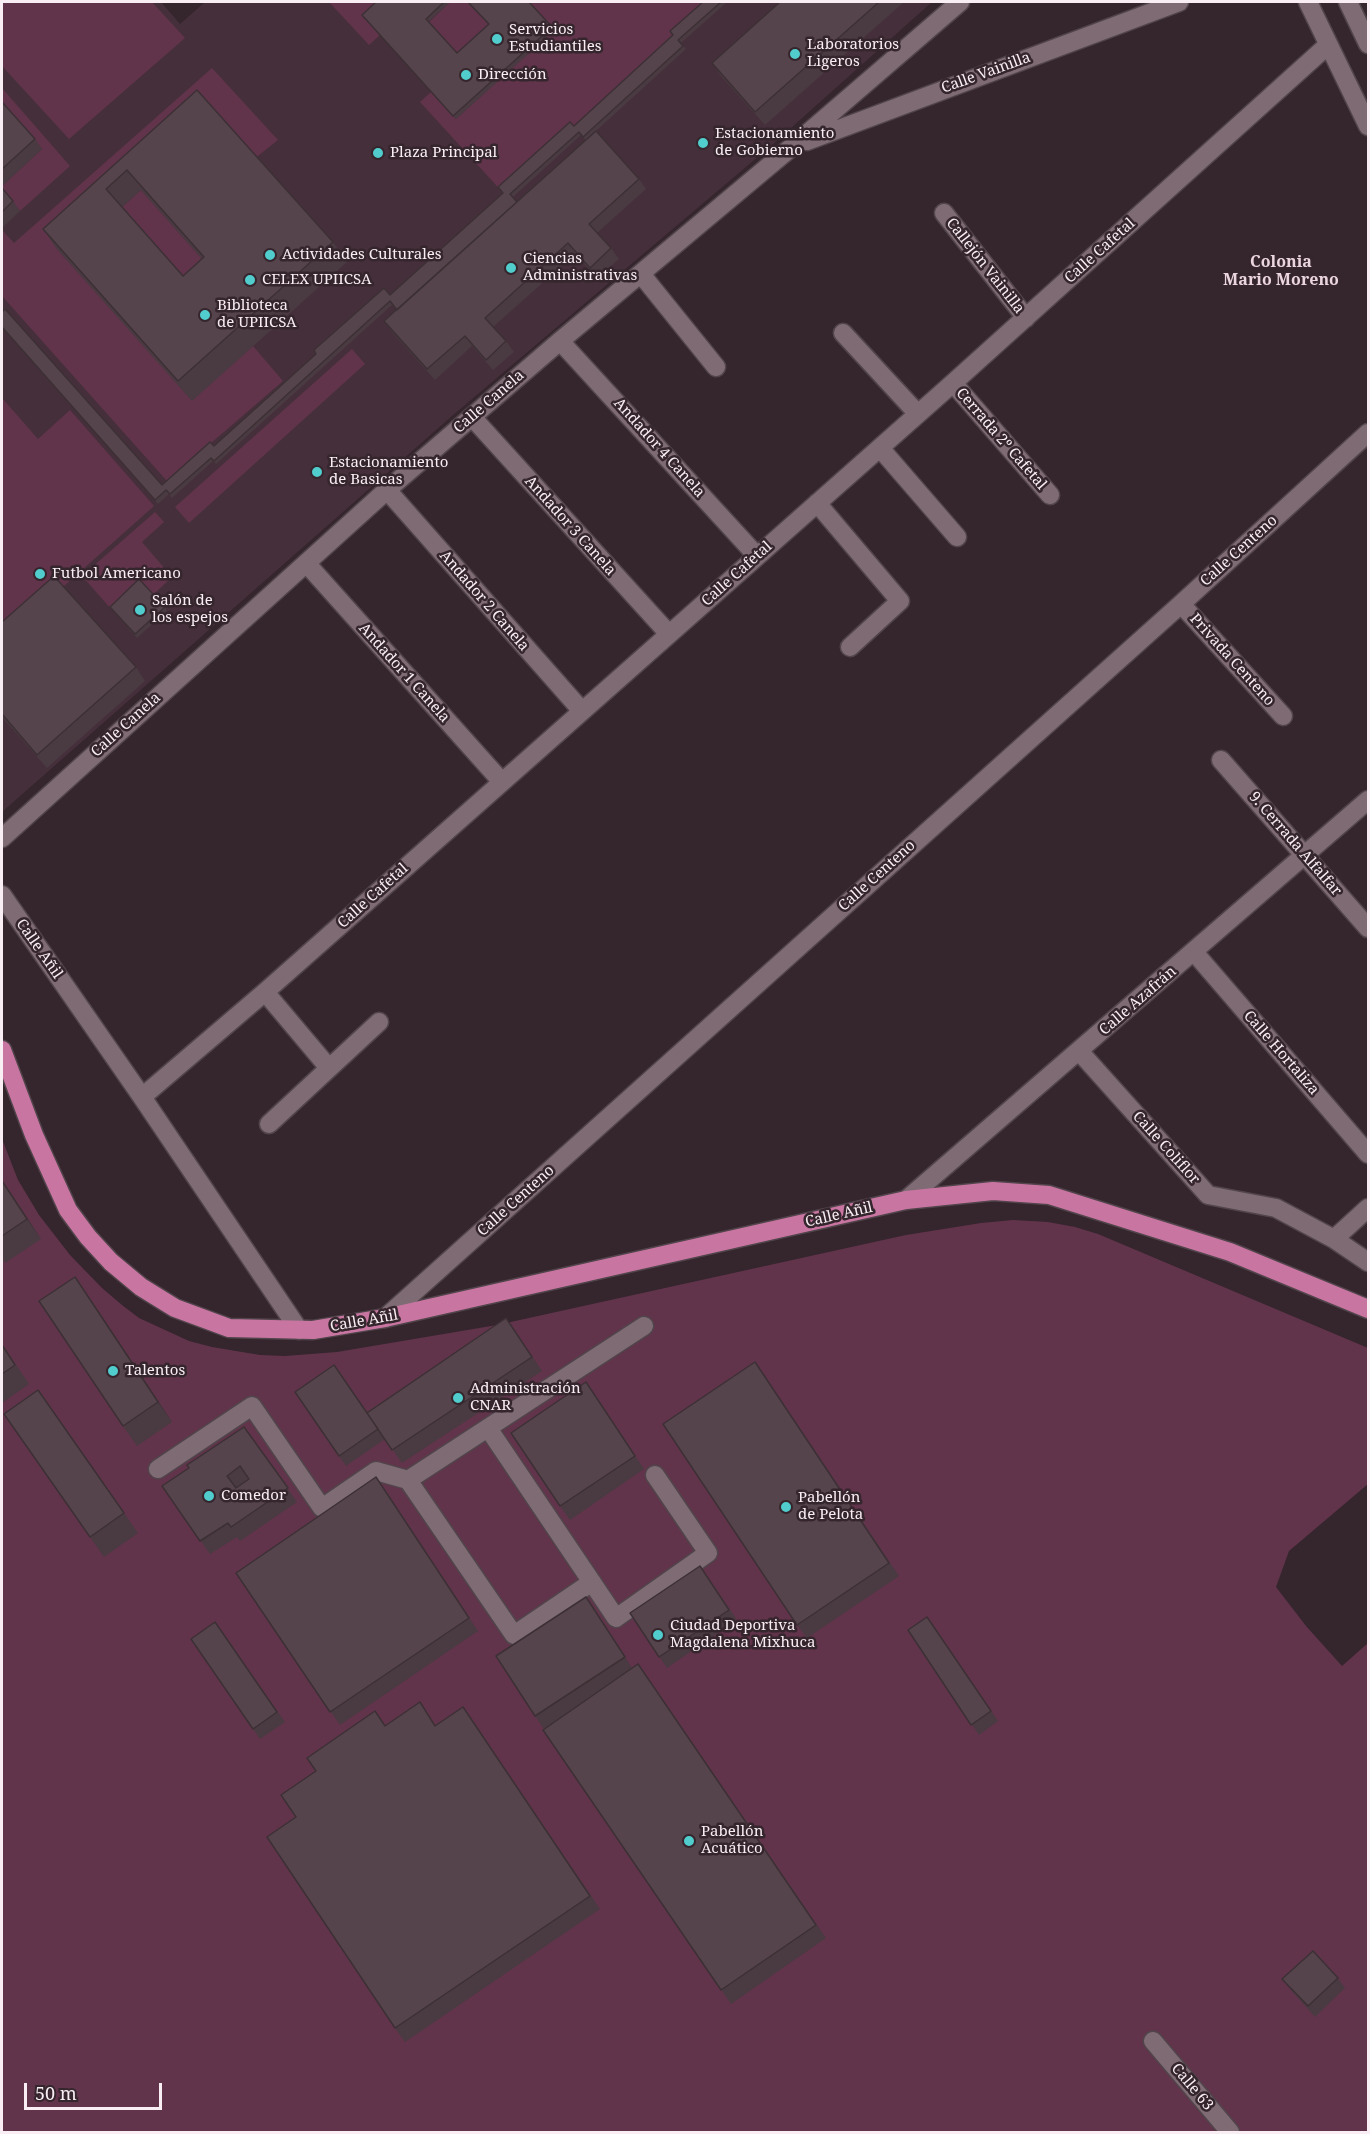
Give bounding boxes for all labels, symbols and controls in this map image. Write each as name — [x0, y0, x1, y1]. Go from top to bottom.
place label: Servicios Estudiantiles — [509, 21, 602, 56]
marker: Servicios Estudiantiles — [490, 32, 504, 46]
place label: Laboratorios Ligeros — [807, 36, 899, 71]
marker: Laboratorios Ligeros — [788, 47, 802, 61]
street label: Calle Vainilla — [939, 49, 1033, 97]
place label: Dirección — [478, 66, 547, 84]
marker: Dirección — [459, 68, 473, 82]
place label: Estacionamiento de Gobierno — [715, 125, 834, 160]
marker: Estacionamiento de Gobierno — [696, 136, 710, 150]
place label: Plaza Principal — [390, 144, 497, 162]
marker: Plaza Principal — [371, 146, 385, 160]
street label: Callejón Vainilla — [942, 215, 1028, 317]
street label: Calle Cafetal — [1061, 215, 1139, 287]
place label: Actividades Culturales — [282, 246, 442, 264]
marker: Actividades Culturales — [263, 248, 277, 262]
place label: Ciencias Administrativas — [523, 250, 637, 285]
district label: Colonia Mario Moreno — [1223, 252, 1339, 290]
marker: Ciencias Administrativas — [504, 261, 518, 275]
place label: CELEX UPIICSA — [262, 271, 372, 289]
marker: CELEX UPIICSA — [243, 273, 257, 287]
place label: Biblioteca de UPIICSA — [217, 297, 297, 332]
marker: Biblioteca de UPIICSA — [198, 308, 212, 322]
street label: Calle Canela — [450, 367, 528, 437]
street label: Cerrada 2º Cafetal — [952, 384, 1050, 494]
street label: Andador 4 Canela — [610, 395, 708, 501]
place label: Estacionamiento de Basicas — [329, 454, 448, 489]
marker: Estacionamiento de Basicas — [310, 465, 324, 479]
street label: Andador 3 Canela — [521, 473, 619, 579]
street label: Calle Centeno — [1197, 512, 1281, 590]
street label: Calle Cafetal — [698, 538, 776, 610]
street label: Andador 2 Canela — [435, 547, 533, 655]
place label: Futbol Americano — [52, 565, 181, 583]
marker: Futbol Americano — [33, 567, 47, 581]
place label: Salón de los espejos — [152, 592, 228, 627]
marker: Salón de los espejos — [133, 603, 147, 617]
street label: Privada Centeno — [1186, 610, 1278, 710]
street label: Andador 1 Canela — [355, 620, 453, 726]
street label: Calle Canela — [88, 689, 164, 761]
street label: 9. Cerrada Alfalfar — [1245, 788, 1345, 900]
street label: Calle Centeno — [835, 837, 919, 915]
street label: Calle Cafetal — [334, 860, 412, 932]
street label: Calle Añil — [12, 916, 66, 982]
street label: Calle Azafrán — [1096, 963, 1180, 1039]
street label: Calle Hortaliza — [1240, 1007, 1322, 1099]
street label: Calle Coliflor — [1129, 1108, 1203, 1188]
street label: Calle Centeno — [474, 1162, 558, 1240]
street label: Calle Añil — [804, 1199, 874, 1231]
street label: Calle Añil — [329, 1306, 399, 1336]
place label: Talentos — [125, 1362, 185, 1380]
marker: Talentos — [106, 1364, 120, 1378]
place label: Administración CNAR — [470, 1380, 581, 1415]
marker: Administración CNAR — [451, 1391, 465, 1405]
place label: Comedor — [221, 1487, 286, 1505]
marker: Comedor — [202, 1489, 216, 1503]
place label: Pabellón de Pelota — [798, 1489, 863, 1524]
marker: Pabellón de Pelota — [779, 1500, 793, 1514]
place label: Ciudad Deportiva Magdalena Mixhuca — [670, 1617, 815, 1652]
marker: Ciudad Deportiva Magdalena Mixhuca — [651, 1628, 665, 1642]
place label: Pabellón Acuático — [701, 1823, 763, 1858]
marker: Pabellón Acuático — [682, 1834, 696, 1848]
street label: Calle 63 — [1167, 2060, 1217, 2114]
scale bar — [27, 2071, 165, 2109]
text: 50 m — [35, 2081, 77, 2105]

